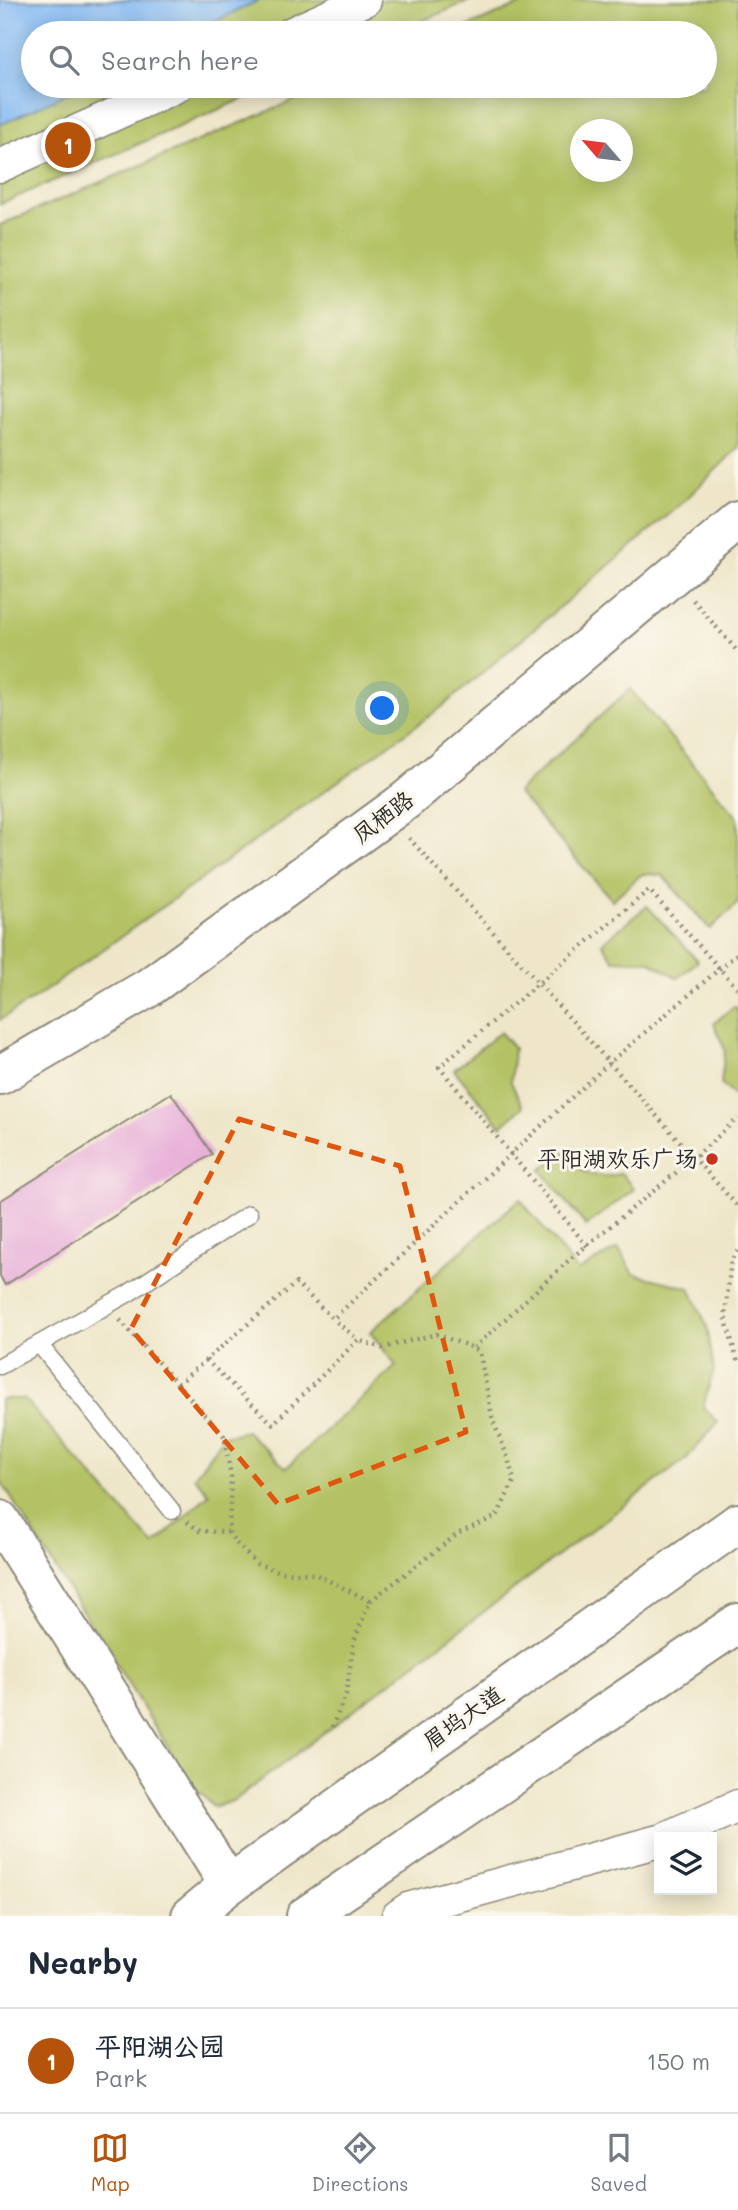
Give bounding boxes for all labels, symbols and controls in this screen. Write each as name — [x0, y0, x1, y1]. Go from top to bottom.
search box — [21, 21, 717, 98]
icon: search — [45, 41, 83, 79]
text: Search here — [101, 43, 259, 77]
pin: 1 — [45, 119, 91, 171]
north arrow — [570, 119, 633, 182]
your location — [365, 691, 399, 725]
street label: 凤栖路 — [346, 783, 419, 849]
place label: 平阳湖欢乐广场 — [537, 1143, 698, 1173]
marker: 平阳湖欢乐广场 — [704, 1151, 720, 1167]
street label: 眉坞大道 — [416, 1679, 509, 1756]
map controls — [654, 1832, 717, 1895]
button: layers — [654, 1832, 717, 1895]
text: Nearby — [28, 1942, 138, 1982]
text: 平阳湖公园 — [95, 2029, 225, 2063]
text: 1 — [46, 2046, 56, 2076]
text: 150 m — [646, 2046, 710, 2076]
text: Park — [95, 2063, 147, 2093]
tab: Map — [91, 2129, 130, 2196]
tab: Directions — [312, 2129, 408, 2196]
tab: Saved — [591, 2129, 647, 2196]

